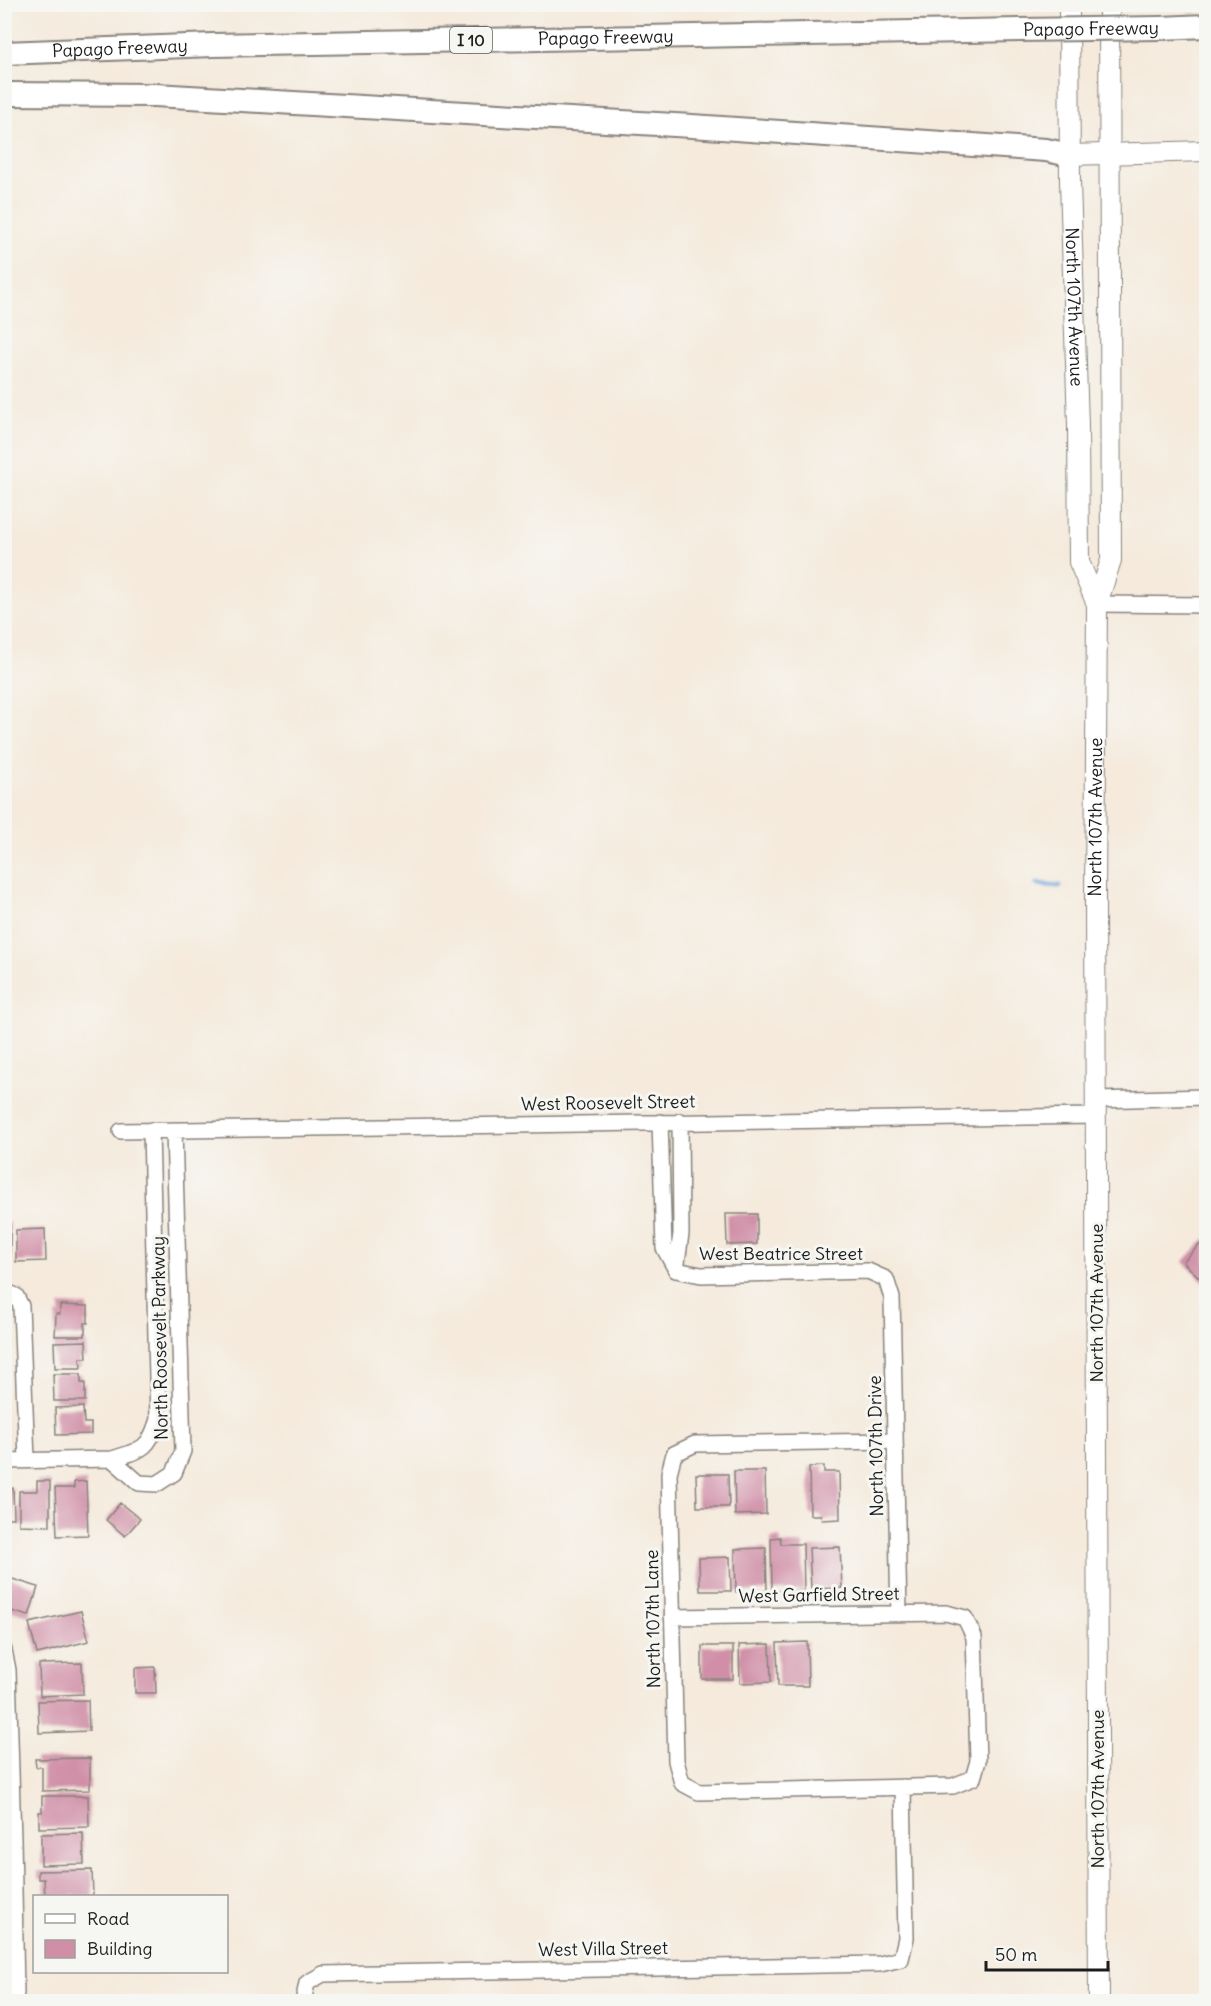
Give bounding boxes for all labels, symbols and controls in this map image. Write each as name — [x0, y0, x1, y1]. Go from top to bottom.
street label: Papago Freeway — [1023, 16, 1159, 41]
street label: Papago Freeway — [538, 24, 674, 50]
road number: I 10 — [450, 27, 492, 53]
street label: Papago Freeway — [52, 34, 188, 62]
street label: North 107th Avenue — [1060, 227, 1089, 387]
street label: North 107th Avenue — [1083, 737, 1107, 897]
street label: West Roosevelt Street — [521, 1089, 695, 1116]
street label: North 107th Avenue — [1085, 1223, 1108, 1383]
street label: North Roosevelt Parkway — [146, 1236, 173, 1440]
street label: West Beatrice Street — [699, 1242, 863, 1265]
street label: North 107th Drive — [863, 1375, 888, 1517]
street label: North 107th Lane — [640, 1549, 665, 1689]
street label: West Garfield Street — [738, 1582, 900, 1607]
street label: North 107th Avenue — [1086, 1709, 1109, 1869]
legend — [33, 1895, 228, 1973]
text: Road — [87, 1907, 130, 1930]
scale bar — [986, 1934, 1108, 1972]
street label: West Villa Street — [538, 1936, 668, 1961]
text: Building — [87, 1937, 152, 1960]
text: 50 m — [995, 1943, 1037, 1966]

